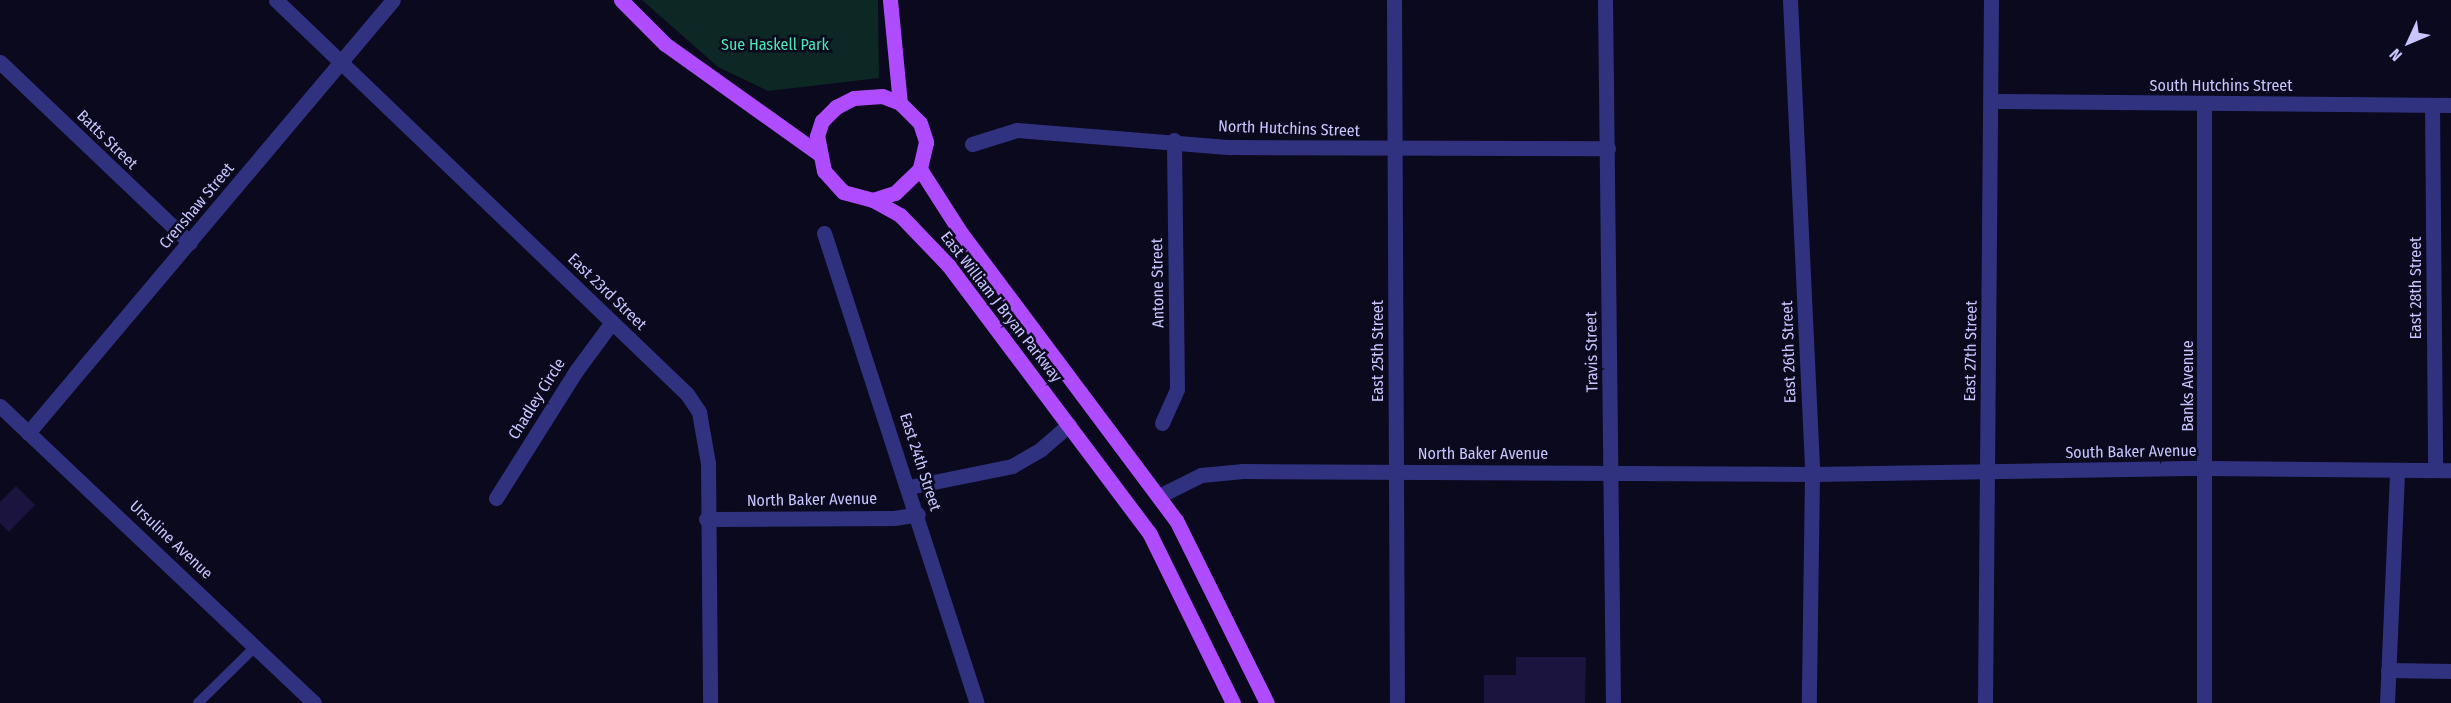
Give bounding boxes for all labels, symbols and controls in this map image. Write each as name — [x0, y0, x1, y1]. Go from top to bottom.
north arrow — [2379, 12, 2439, 72]
park label: Sue Haskell Park — [721, 35, 829, 55]
text: N — [2386, 45, 2406, 65]
street label: South Hutchins Street — [2150, 76, 2292, 96]
street label: Batts Street — [73, 106, 141, 174]
street label: North Hutchins Street — [1218, 117, 1360, 141]
street label: Crenshaw Street — [156, 159, 238, 253]
street label: East William J Bryan Parkway — [936, 228, 1066, 386]
street label: East 28th Street — [2406, 237, 2426, 339]
street label: Antone Street — [1148, 238, 1168, 328]
street label: East 23rd Street — [564, 250, 650, 334]
street label: East 25th Street — [1368, 300, 1388, 402]
street label: East 26th Street — [1778, 300, 1800, 404]
street label: East 27th Street — [1961, 300, 1981, 402]
street label: Travis Street — [1582, 311, 1602, 393]
street label: Banks Avenue — [2178, 340, 2198, 432]
street label: Chadley Circle — [505, 355, 569, 443]
street label: East 24th Street — [895, 410, 945, 514]
street label: South Baker Avenue — [2065, 441, 2197, 463]
street label: North Baker Avenue — [1418, 444, 1548, 464]
street label: North Baker Avenue — [747, 489, 877, 511]
street label: Ursuline Avenue — [126, 497, 216, 583]

